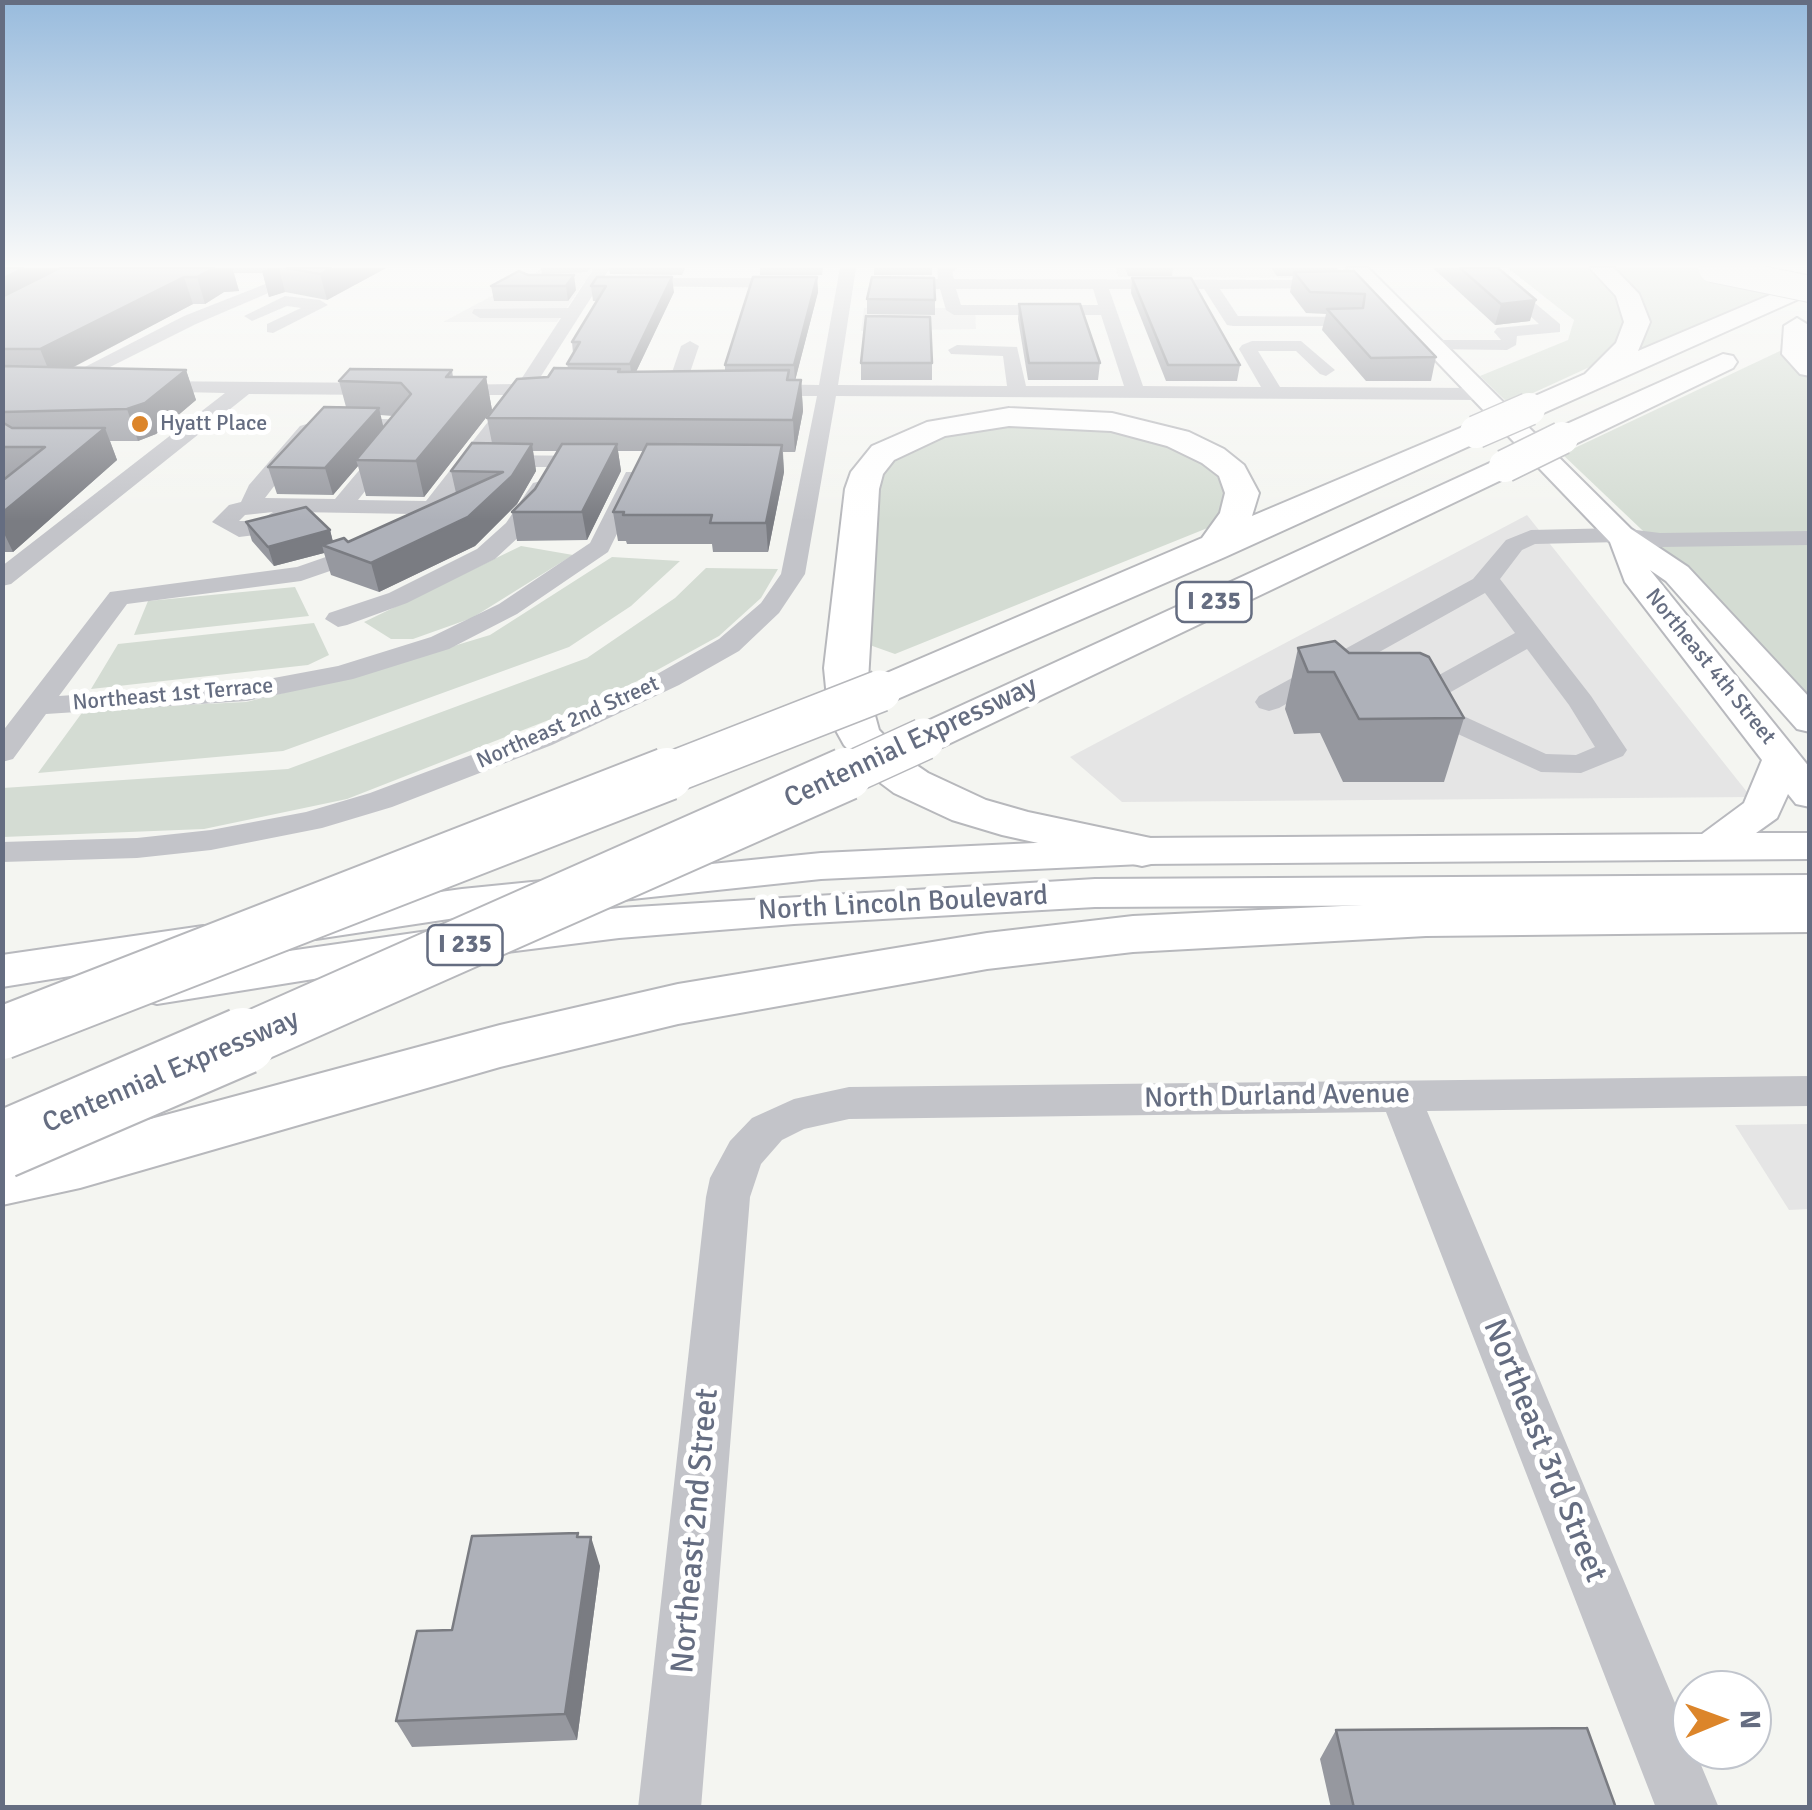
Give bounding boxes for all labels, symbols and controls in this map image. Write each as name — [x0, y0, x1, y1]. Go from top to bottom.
place label: Hyatt Place — [160, 411, 267, 437]
marker: Hyatt Place — [129, 413, 151, 435]
road number: I 235 — [1176, 582, 1252, 622]
street label: Northeast 4th Street — [1639, 584, 1781, 750]
street label: Centennial Expressway — [779, 670, 1043, 816]
street label: Northeast 2nd Street — [473, 671, 663, 775]
street label: Northeast 1st Terrace — [72, 673, 274, 717]
street label: North Lincoln Boulevard — [757, 880, 1049, 928]
road number: I 235 — [428, 925, 502, 965]
street label: Centennial Expressway — [38, 1003, 304, 1141]
street label: North Durland Avenue — [1144, 1078, 1410, 1116]
street label: Northeast 3rd Street — [1474, 1314, 1614, 1588]
street label: Northeast 2nd Street — [664, 1387, 728, 1675]
north arrow — [1672, 1670, 1772, 1770]
text: N — [1733, 1709, 1767, 1730]

